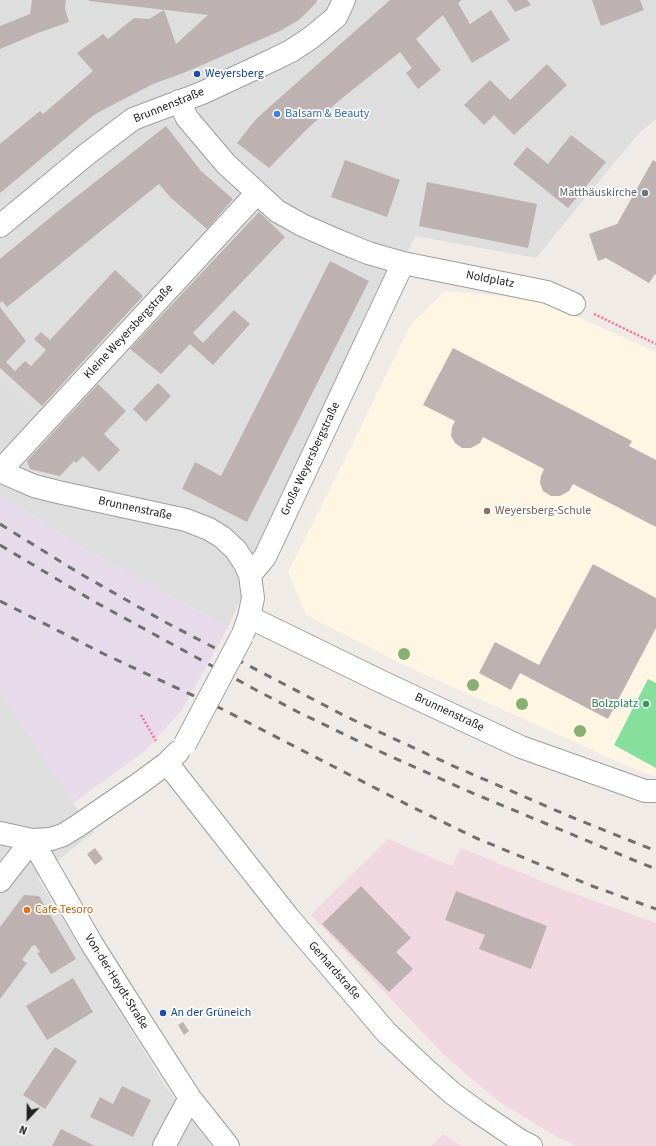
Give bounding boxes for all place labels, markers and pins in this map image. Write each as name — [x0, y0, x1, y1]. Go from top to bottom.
place label: Weyersberg — [205, 67, 264, 81]
marker: Weyersberg — [192, 69, 202, 79]
place label: Balsam & Beauty — [285, 107, 369, 121]
marker: Balsam & Beauty — [272, 109, 282, 119]
place label: Matthäuskirche — [560, 186, 637, 200]
marker: Matthäuskirche — [640, 188, 650, 198]
place label: Weyersberg-Schule — [495, 504, 591, 518]
marker: Weyersberg-Schule — [482, 506, 492, 516]
place label: Bolzplatz — [592, 697, 638, 711]
marker: Bolzplatz — [641, 699, 651, 709]
place label: Cafe Tesoro — [35, 903, 93, 917]
marker: Cafe Tesoro — [22, 905, 32, 915]
place label: An der Grüneich — [171, 1006, 251, 1020]
marker: An der Grüneich — [158, 1008, 168, 1018]

